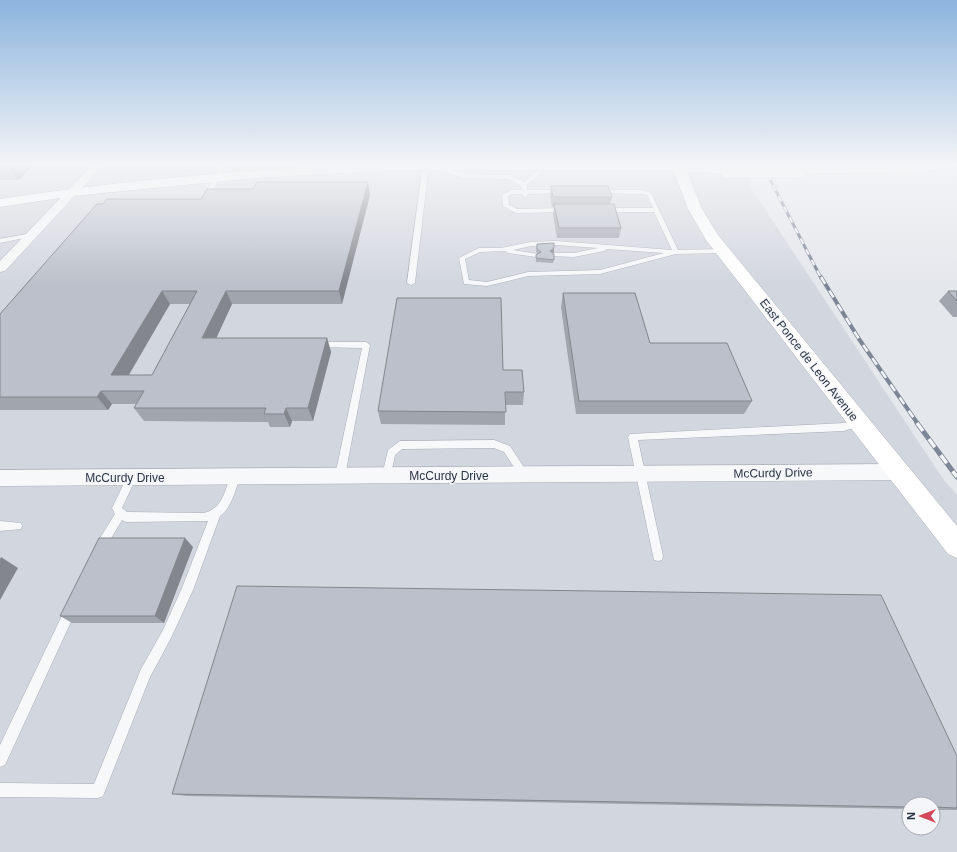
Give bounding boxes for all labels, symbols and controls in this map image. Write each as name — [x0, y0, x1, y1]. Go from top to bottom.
street label: East Ponce de Leon Avenue — [757, 296, 861, 424]
street label: McCurdy Drive — [733, 465, 813, 481]
street label: McCurdy Drive — [409, 469, 489, 483]
street label: McCurdy Drive — [85, 471, 165, 485]
north arrow — [901, 796, 941, 836]
text: N — [905, 812, 917, 820]

